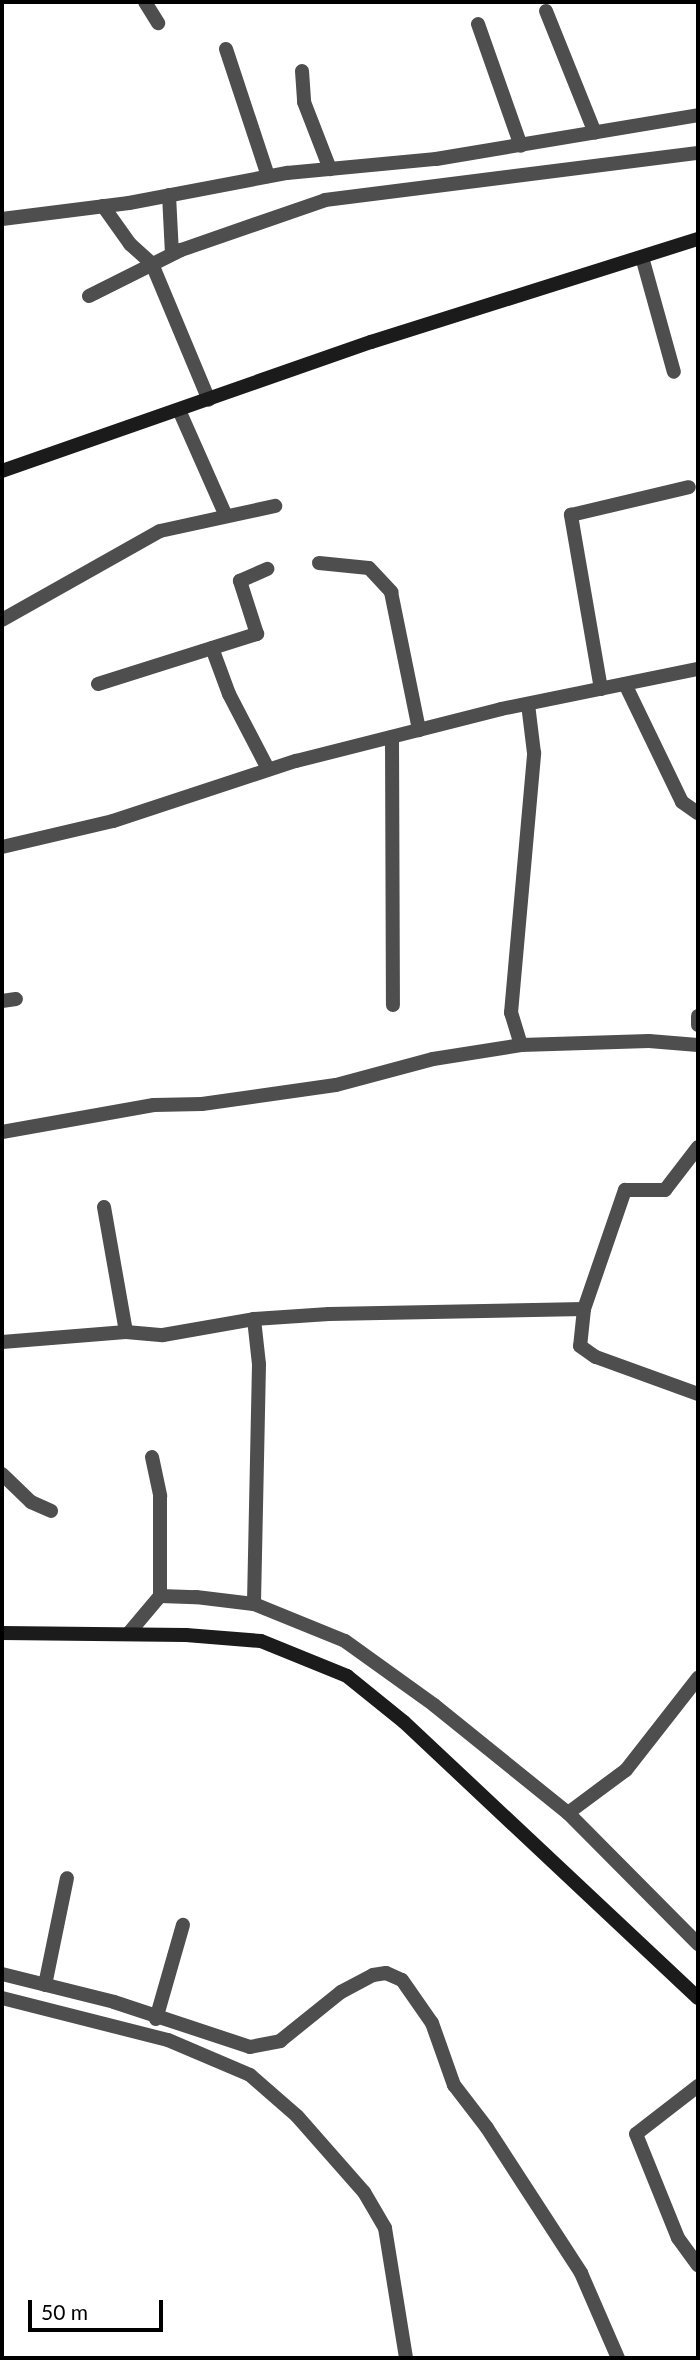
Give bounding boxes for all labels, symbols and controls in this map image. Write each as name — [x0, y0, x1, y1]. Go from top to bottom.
scale bar — [32, 2286, 166, 2330]
text: 50 m — [41, 2299, 88, 2324]

